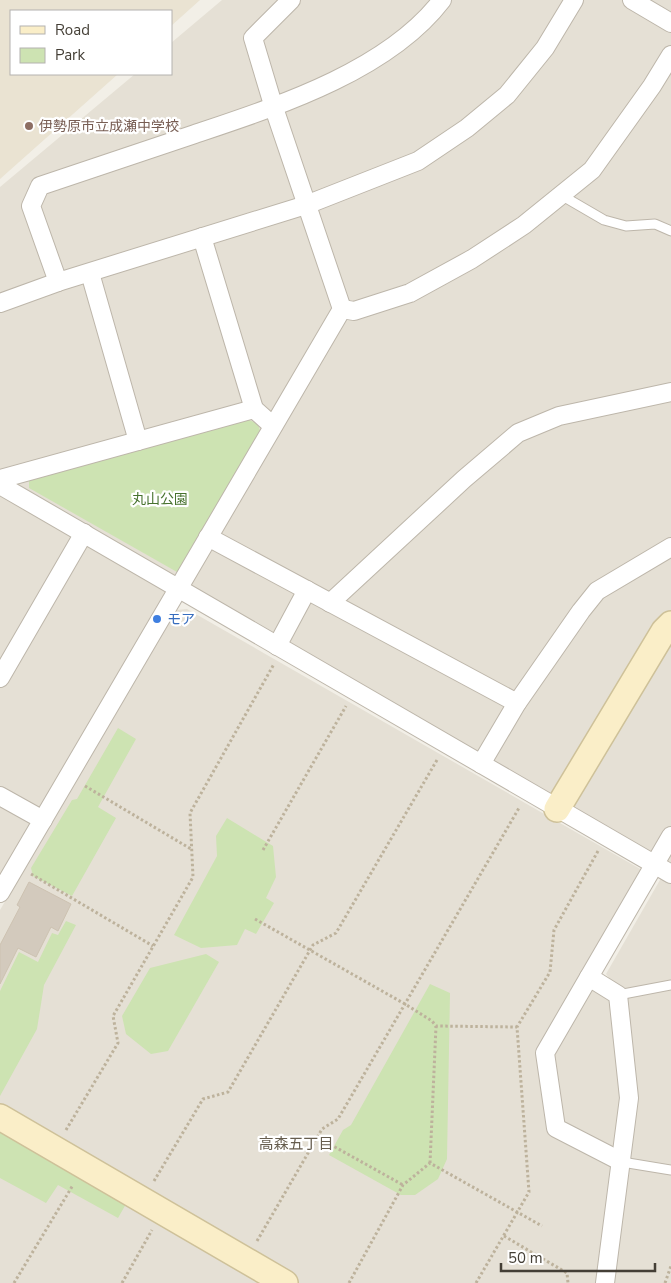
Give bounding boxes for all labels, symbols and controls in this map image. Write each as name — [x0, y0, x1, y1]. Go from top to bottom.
legend — [10, 10, 172, 75]
text: Road — [55, 20, 90, 40]
text: Park — [55, 45, 85, 65]
place label: 伊勢原市立成瀬中学校 — [39, 117, 179, 136]
marker: 伊勢原市立成瀬中学校 — [23, 120, 35, 132]
park label: 丸山公園 — [132, 490, 188, 509]
place label: モア — [167, 610, 195, 629]
marker: モア — [151, 613, 163, 625]
district label: 高森五丁目 — [258, 1134, 334, 1154]
scale bar — [501, 1240, 655, 1272]
text: 50 m — [508, 1248, 543, 1268]

